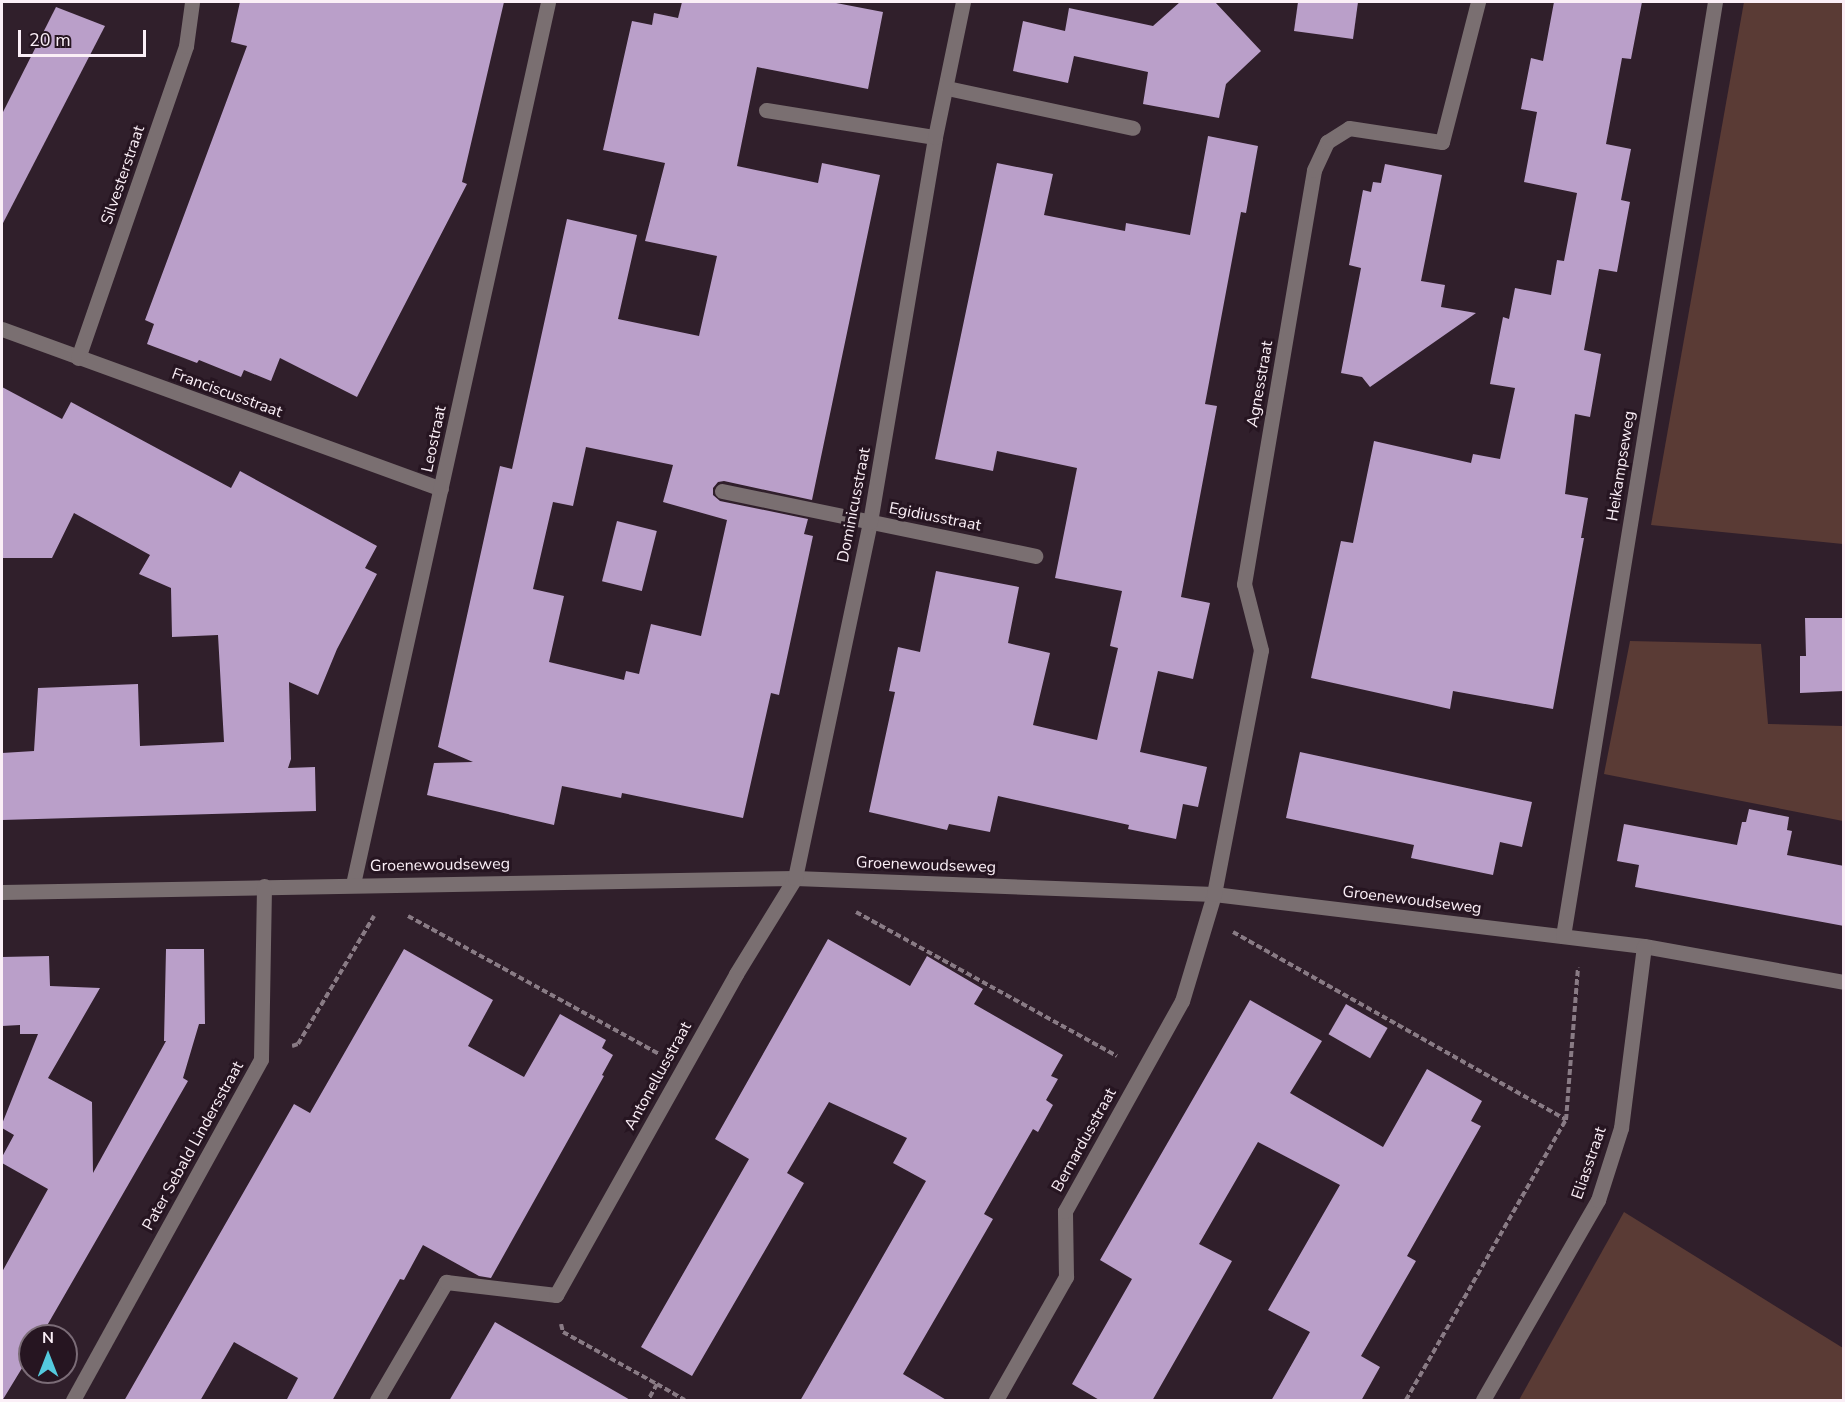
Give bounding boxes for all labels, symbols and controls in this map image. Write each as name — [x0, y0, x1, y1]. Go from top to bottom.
scale bar — [21, 18, 148, 56]
text: 20 m — [29, 28, 71, 52]
street label: Silvesterstraat — [97, 123, 149, 227]
street label: Agnesstraat — [1243, 339, 1277, 429]
street label: Franciscusstraat — [169, 364, 285, 422]
street label: Leostraat — [418, 404, 450, 474]
street label: Heikampseweg — [1603, 410, 1639, 522]
street label: Dominicusstraat — [833, 446, 875, 564]
street label: Egidiusstraat — [887, 499, 983, 535]
street label: Groenewoudseweg — [856, 853, 996, 877]
street label: Groenewoudseweg — [370, 854, 510, 876]
street label: Groenewoudseweg — [1341, 882, 1483, 918]
street label: Antonellusstraat — [620, 1019, 696, 1133]
street label: Pater Sebald Lindersstraat — [138, 1058, 248, 1234]
street label: Bernardusstraat — [1048, 1085, 1120, 1195]
street label: Eliasstraat — [1568, 1124, 1610, 1202]
north arrow — [18, 1324, 78, 1384]
text: N — [42, 1327, 54, 1349]

